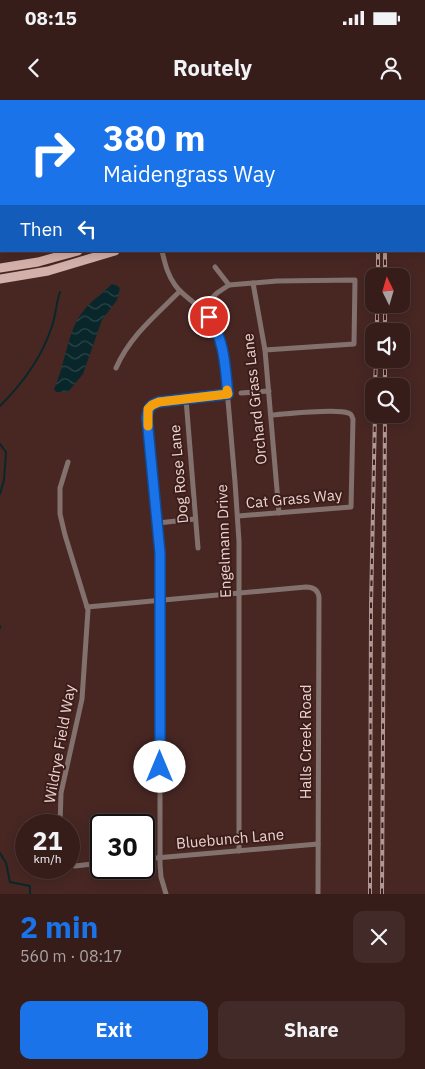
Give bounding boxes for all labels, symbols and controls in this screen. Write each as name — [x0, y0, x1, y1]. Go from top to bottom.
text: 08:15 — [25, 6, 77, 30]
text: Routely — [173, 53, 252, 82]
icon: back — [20, 54, 48, 82]
icon: person — [377, 54, 405, 82]
text: 380 m — [103, 115, 206, 161]
icon: right — [20, 120, 85, 185]
text: Maidengrass Way — [103, 159, 275, 188]
icon: left — [73, 215, 101, 243]
text: Then — [20, 217, 63, 241]
north arrow — [365, 268, 410, 312]
map controls — [365, 268, 410, 423]
pin — [188, 296, 230, 338]
icon: arrive — [195, 303, 223, 331]
button: sound — [365, 323, 410, 368]
street label: Orchard Grass Lane — [238, 332, 271, 466]
button: search — [365, 378, 410, 423]
street label: Dog Rose Lane — [165, 424, 192, 524]
street label: Engelmann Drive — [212, 484, 235, 598]
street label: Cat Grass Way — [245, 485, 343, 512]
street label: Wildrye Field Way — [40, 683, 79, 805]
street label: Halls Creek Road — [296, 685, 315, 799]
position arrow — [133, 740, 185, 792]
speed limit sign: 30 — [90, 814, 155, 879]
text: 21 — [32, 824, 63, 857]
street label: Bluebunch Lane — [175, 824, 285, 853]
text: km/h — [33, 851, 62, 866]
text: 2 min — [20, 907, 98, 946]
button: close — [353, 911, 405, 963]
text: 560 m · 08:17 — [20, 946, 122, 966]
button: Exit — [20, 1001, 208, 1059]
button: Share — [218, 1001, 405, 1059]

